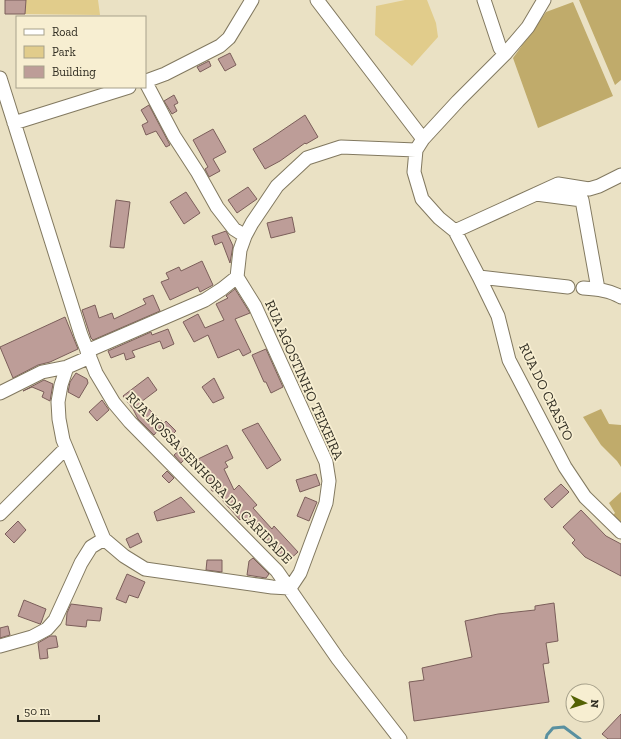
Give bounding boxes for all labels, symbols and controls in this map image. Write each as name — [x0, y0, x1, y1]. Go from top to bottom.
legend — [16, 16, 146, 88]
text: Road — [52, 25, 78, 39]
text: Park — [52, 45, 77, 59]
text: Building — [52, 65, 96, 79]
street label: RUA AGOSTINHO TEIXEIRA — [261, 297, 347, 463]
street label: RUA DO CRASTO — [515, 341, 577, 443]
street label: RUA NOSSA SENHORA DA CARIDADE — [122, 389, 296, 567]
north arrow — [565, 683, 605, 723]
scale bar — [18, 697, 99, 723]
text: N — [588, 699, 601, 709]
text: 50 m — [24, 704, 51, 718]

